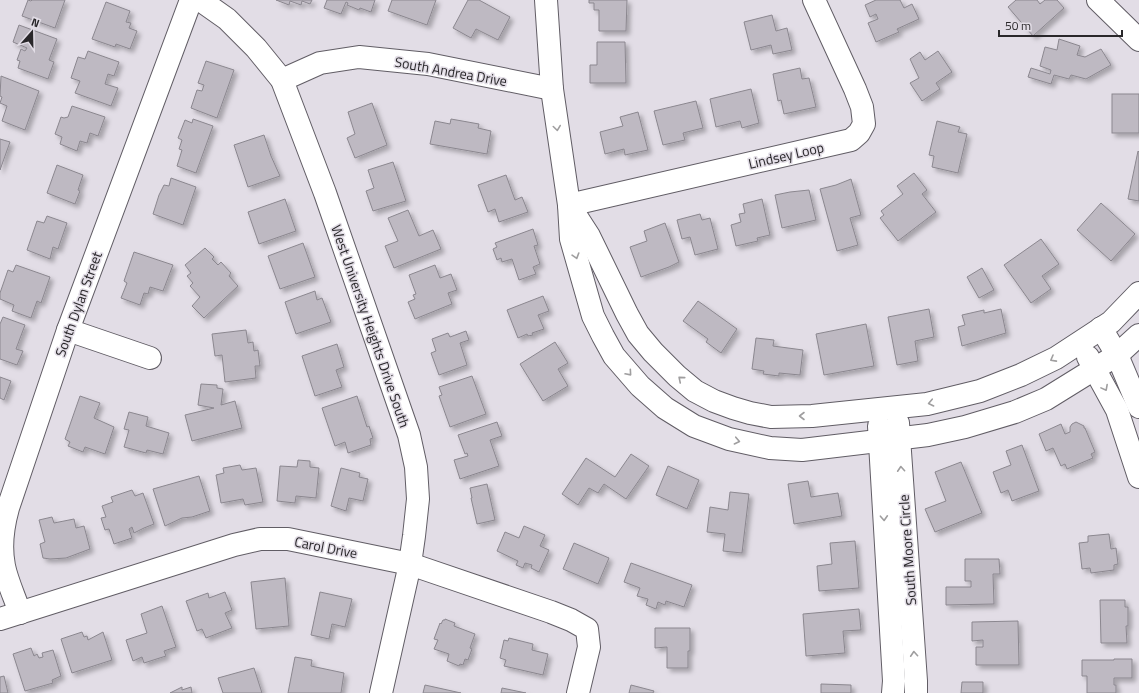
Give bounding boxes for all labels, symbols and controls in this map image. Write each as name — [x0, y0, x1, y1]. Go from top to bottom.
north arrow — [12, 12, 52, 52]
scale bar — [999, 12, 1122, 38]
text: N — [29, 14, 42, 31]
text: 50 m — [1005, 16, 1031, 35]
street label: South Andrea Drive — [393, 51, 509, 91]
one-way arrow — [552, 125, 561, 131]
street label: Lindsey Loop — [746, 136, 826, 174]
street label: West University Heights Drive South — [326, 222, 416, 430]
street label: South Dylan Street — [49, 248, 107, 360]
one-way arrow — [571, 252, 580, 259]
one-way arrow — [1050, 354, 1057, 361]
one-way arrow — [624, 368, 631, 376]
one-way arrow — [679, 377, 686, 384]
one-way arrow — [1101, 384, 1108, 391]
one-way arrow — [928, 398, 935, 406]
one-way arrow — [799, 412, 805, 420]
one-way arrow — [733, 436, 740, 445]
one-way arrow — [897, 465, 906, 472]
street label: South Moore Circle — [893, 494, 921, 606]
one-way arrow — [880, 515, 889, 521]
street label: Carol Drive — [293, 531, 359, 563]
one-way arrow — [910, 651, 919, 657]

